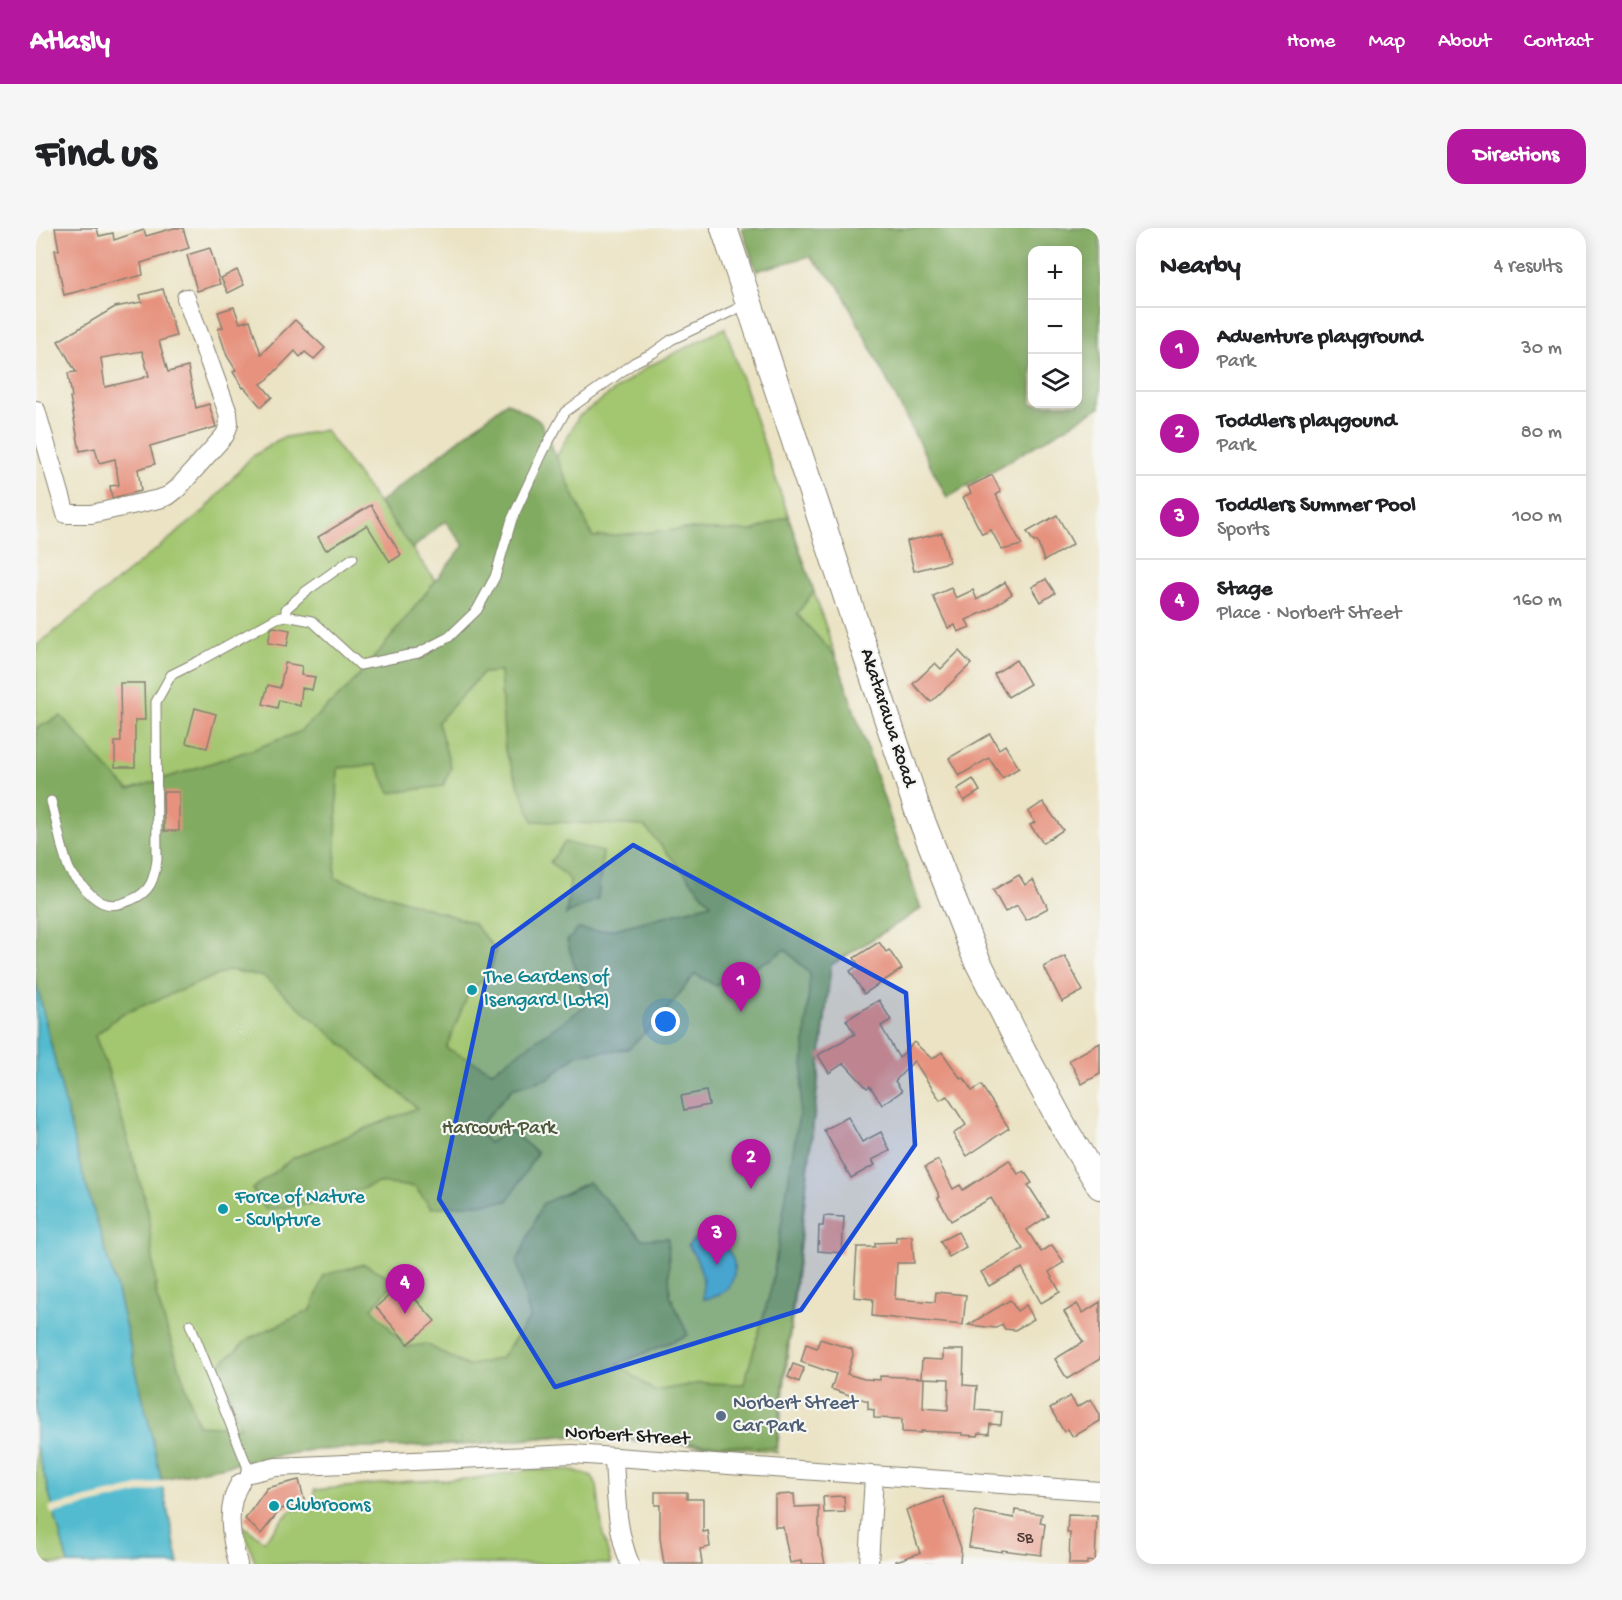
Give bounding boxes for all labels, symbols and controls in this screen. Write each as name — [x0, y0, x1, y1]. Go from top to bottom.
text: Atlasly — [30, 26, 110, 59]
text: Home — [1287, 30, 1335, 55]
text: Map — [1368, 30, 1405, 55]
text: About — [1438, 30, 1491, 55]
text: Contact — [1524, 30, 1592, 55]
button: Directions — [1447, 129, 1586, 184]
text: Find us — [36, 132, 156, 181]
map controls — [1028, 246, 1082, 408]
button: + — [1028, 246, 1082, 300]
text: Nearby — [1160, 252, 1241, 283]
text: 4 results — [1494, 256, 1562, 279]
button: − — [1028, 300, 1082, 354]
text: Adventure playground — [1217, 325, 1422, 351]
text: 1 — [1175, 338, 1184, 361]
text: 30 m — [1521, 338, 1562, 361]
text: Park — [1217, 351, 1255, 374]
button: layers — [1028, 354, 1082, 408]
text: Toddlers playgound — [1217, 409, 1396, 435]
text: 2 — [1175, 422, 1184, 445]
text: 80 m — [1521, 422, 1562, 445]
text: Park — [1217, 435, 1255, 458]
text: Toddlers Summer Pool — [1217, 493, 1416, 519]
text: 3 — [1174, 506, 1185, 529]
text: 100 m — [1512, 506, 1562, 529]
text: Sports — [1217, 519, 1269, 542]
text: Stage — [1217, 577, 1272, 603]
text: 4 — [1175, 590, 1184, 613]
text: 160 m — [1513, 590, 1562, 613]
text: Place · Norbert Street — [1217, 603, 1401, 626]
street label: Akatarawa Road — [854, 646, 921, 792]
pin: 1 — [722, 962, 760, 1012]
place label: The Gardens of Isengard (LotR) — [483, 967, 610, 1013]
marker: The Gardens of Isengard (LotR) — [465, 983, 479, 997]
your location — [651, 1007, 680, 1036]
park label: Harcourt Park — [442, 1118, 558, 1141]
pin: 2 — [732, 1140, 770, 1189]
place label: Force of Nature - Sculpture — [234, 1187, 366, 1233]
marker: Force of Nature - Sculpture — [216, 1202, 230, 1216]
pin: 3 — [698, 1216, 736, 1265]
pin: 4 — [386, 1264, 424, 1314]
place label: Norbert Street Car Park — [733, 1393, 860, 1439]
marker: Norbert Street Car Park — [714, 1409, 728, 1423]
street label: Norbert Street — [564, 1422, 692, 1452]
place label: Clubrooms — [286, 1495, 371, 1518]
marker: Clubrooms — [267, 1499, 281, 1513]
house number: 5B — [1017, 1530, 1034, 1549]

